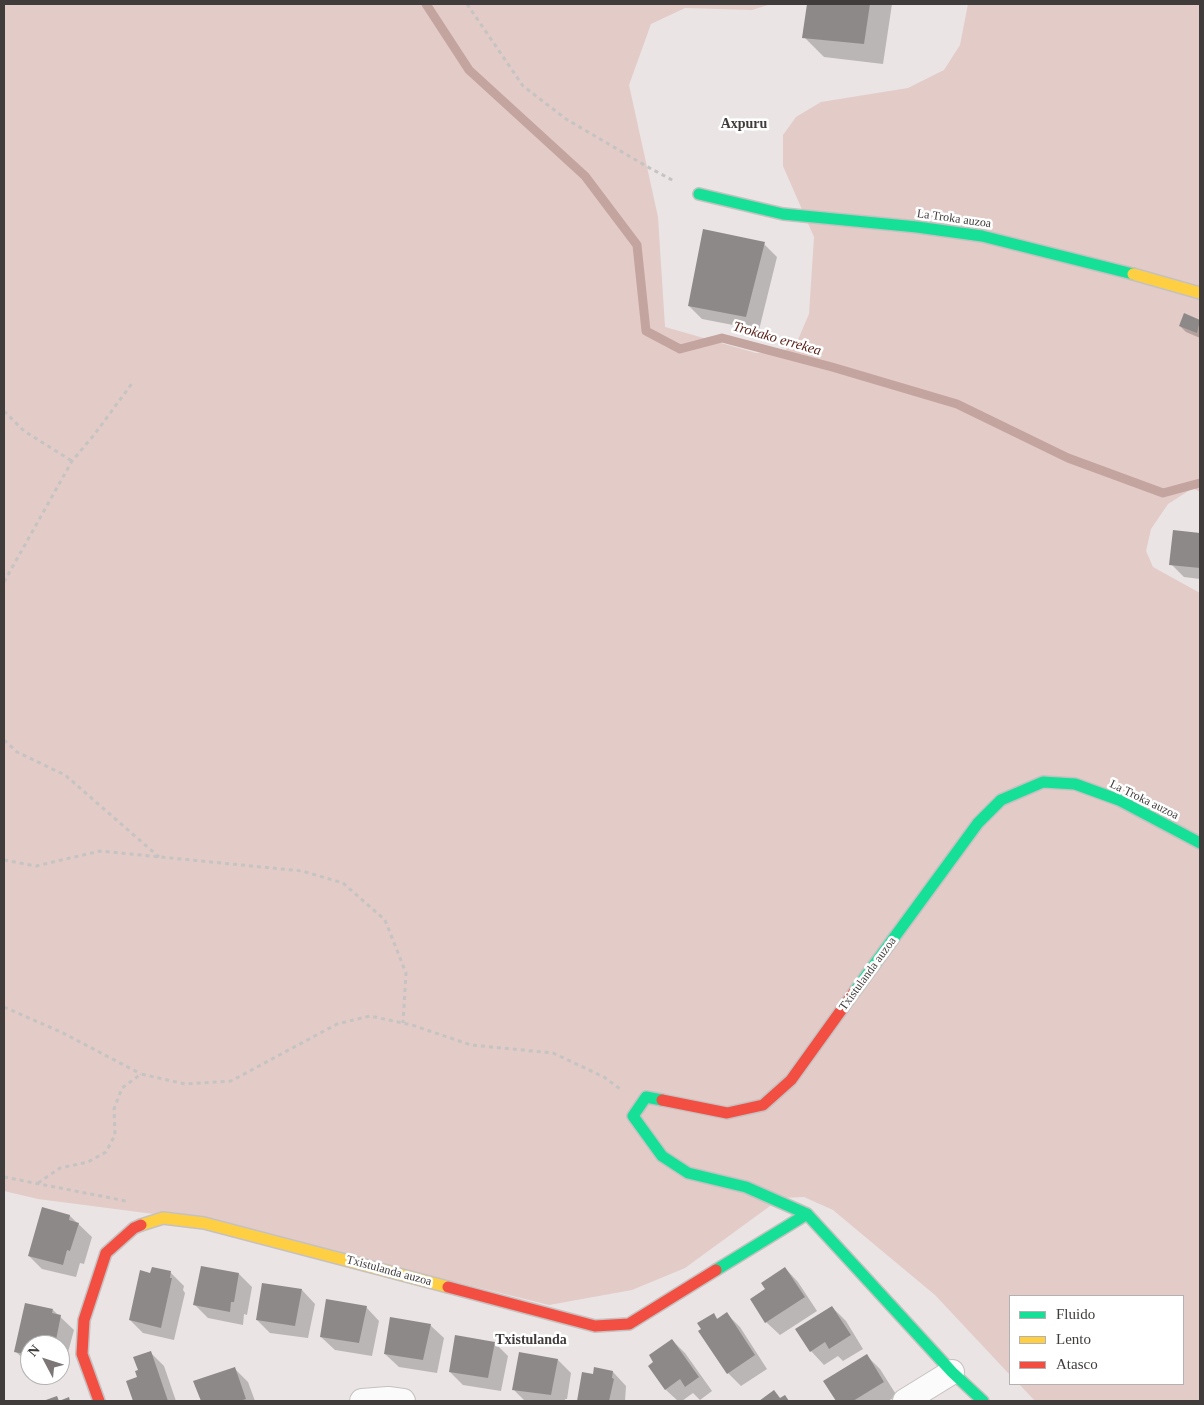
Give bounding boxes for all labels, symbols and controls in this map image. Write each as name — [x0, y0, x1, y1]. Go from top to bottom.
district label: Axpuru — [721, 116, 767, 132]
street label: La Troka auzoa — [916, 207, 992, 231]
water label: Trokako errekea — [731, 318, 823, 360]
street label: La Troka auzoa — [1107, 777, 1181, 823]
street label: Txistulanda auzoa — [836, 934, 900, 1014]
street label: Txistulanda auzoa — [345, 1253, 433, 1289]
legend — [1009, 1295, 1184, 1385]
text: Fluido — [1056, 1306, 1095, 1322]
text: Lento — [1056, 1331, 1091, 1347]
district label: Txistulanda — [495, 1332, 567, 1348]
north arrow — [20, 1335, 70, 1385]
text: N — [25, 1342, 43, 1359]
text: Atasco — [1056, 1356, 1098, 1372]

